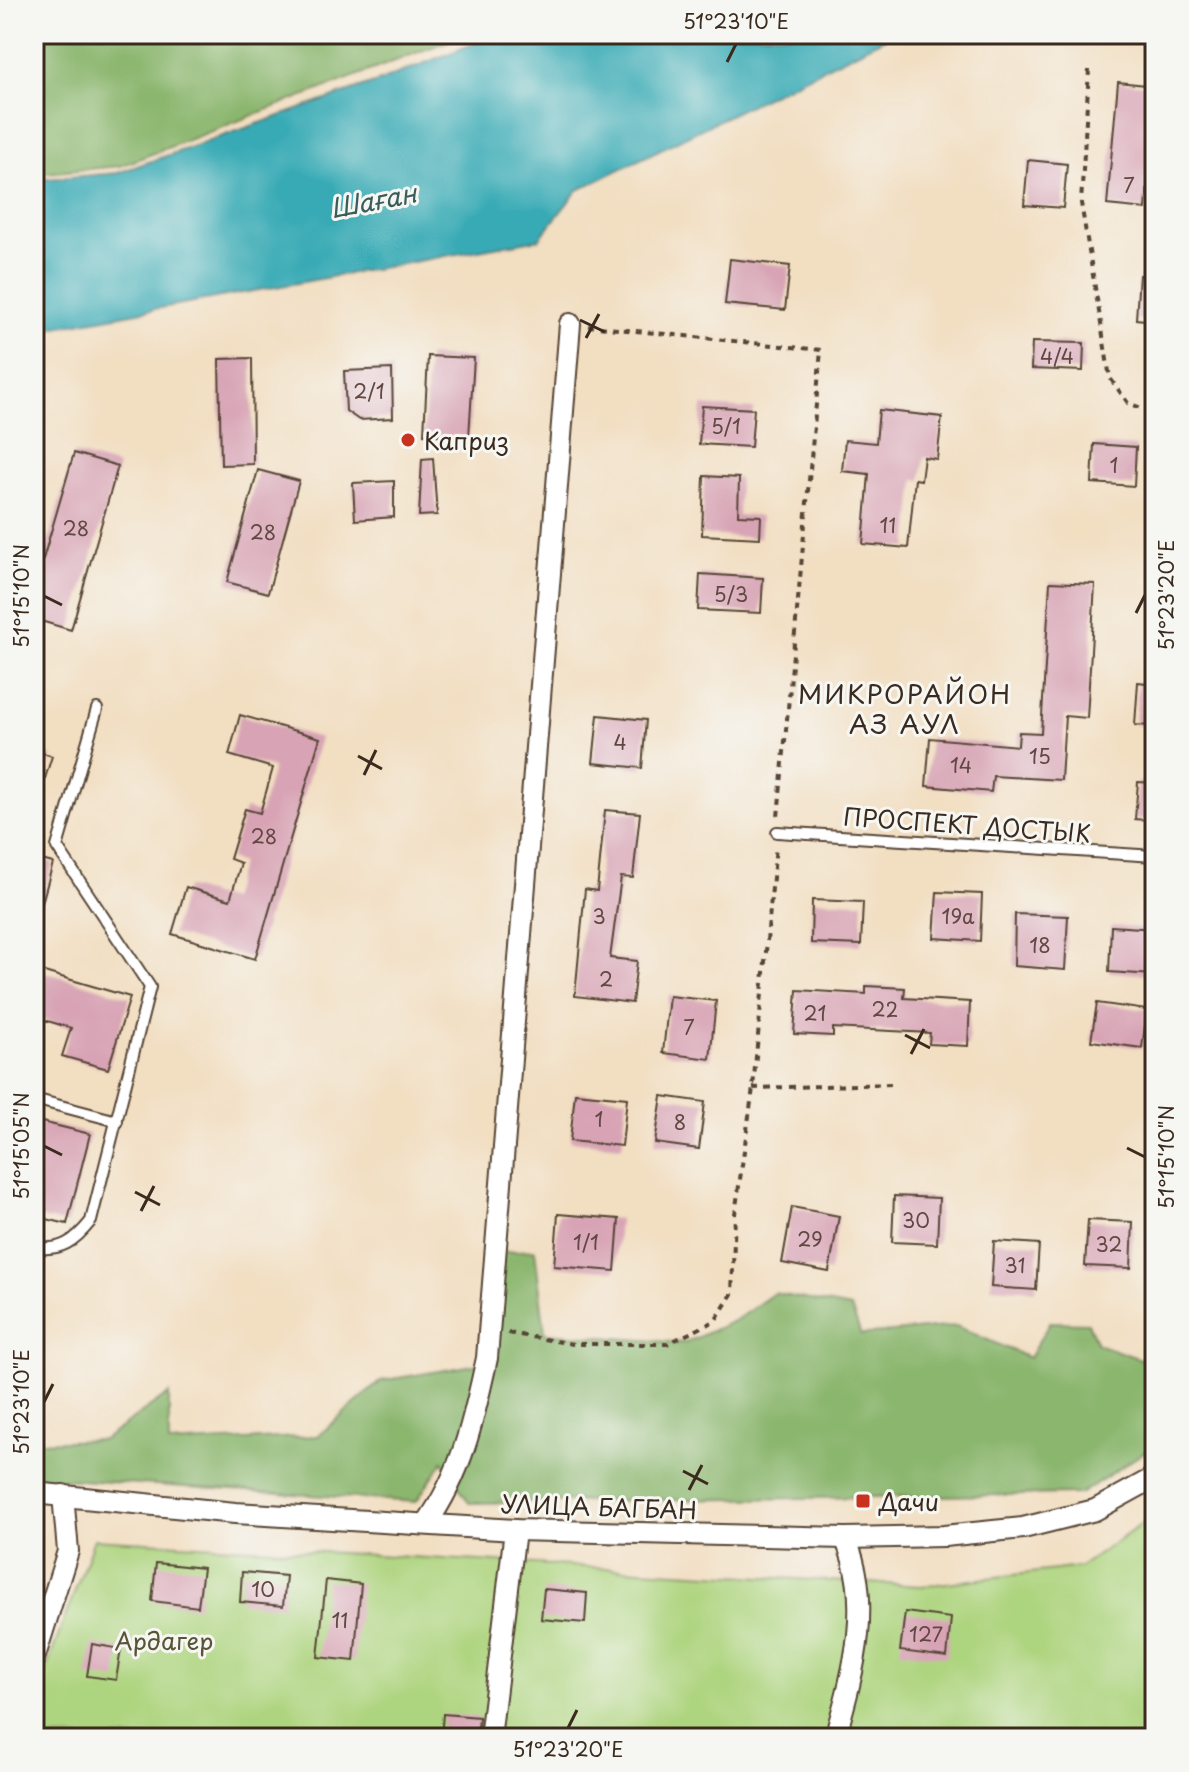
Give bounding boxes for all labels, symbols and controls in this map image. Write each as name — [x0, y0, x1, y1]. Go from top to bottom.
text: 51°23'10"E — [683, 6, 789, 36]
house number: 7 — [1123, 170, 1135, 200]
water label: Шаған — [327, 172, 421, 227]
house number: 4/4 — [1040, 341, 1074, 371]
house number: 2/1 — [353, 376, 385, 406]
house number: 5/1 — [711, 411, 741, 441]
place label: Каприз — [424, 422, 509, 458]
marker: Каприз — [399, 431, 417, 449]
house number: 1 — [1110, 450, 1118, 480]
house number: 11 — [880, 510, 896, 540]
house number: 28 — [63, 513, 89, 543]
house number: 28 — [250, 517, 276, 547]
text: 51°23'20"E — [1151, 539, 1181, 651]
text: 51°15'10"N — [6, 544, 36, 648]
house number: 5/3 — [714, 579, 748, 609]
district label: МИКРОРАЙОН АЗ АУЛ — [798, 674, 1012, 743]
house number: 4 — [613, 727, 627, 757]
house number: 15 — [1029, 741, 1051, 771]
house number: 14 — [950, 750, 972, 780]
street label: ПРОСПЕКТ ДОСТЫК — [842, 797, 1092, 851]
house number: 28 — [251, 821, 277, 851]
house number: 3 — [592, 901, 606, 931]
house number: 19а — [941, 901, 975, 931]
house number: 18 — [1029, 930, 1051, 960]
house number: 2 — [599, 964, 613, 994]
house number: 22 — [872, 994, 898, 1024]
house number: 21 — [803, 998, 827, 1028]
house number: 7 — [683, 1012, 695, 1042]
text: 51°15'05"N — [6, 1092, 36, 1200]
house number: 1 — [595, 1104, 603, 1134]
text: 51°15'10"N — [1151, 1105, 1181, 1209]
house number: 8 — [674, 1107, 686, 1137]
house number: 30 — [902, 1205, 930, 1235]
house number: 29 — [797, 1224, 823, 1254]
house number: 1/1 — [573, 1227, 599, 1257]
house number: 32 — [1096, 1229, 1122, 1259]
house number: 31 — [1005, 1250, 1025, 1280]
text: 51°23'10"E — [6, 1349, 36, 1455]
place label: Дачи — [878, 1483, 939, 1519]
street label: УЛИЦА БАГБАН — [500, 1485, 698, 1527]
marker: Дачи — [854, 1492, 872, 1510]
house number: 10 — [251, 1574, 275, 1604]
house number: 11 — [332, 1605, 348, 1635]
house number: 127 — [909, 1619, 943, 1649]
park label: Ардагер — [115, 1622, 213, 1658]
text: 51°23'20"E — [512, 1734, 624, 1764]

